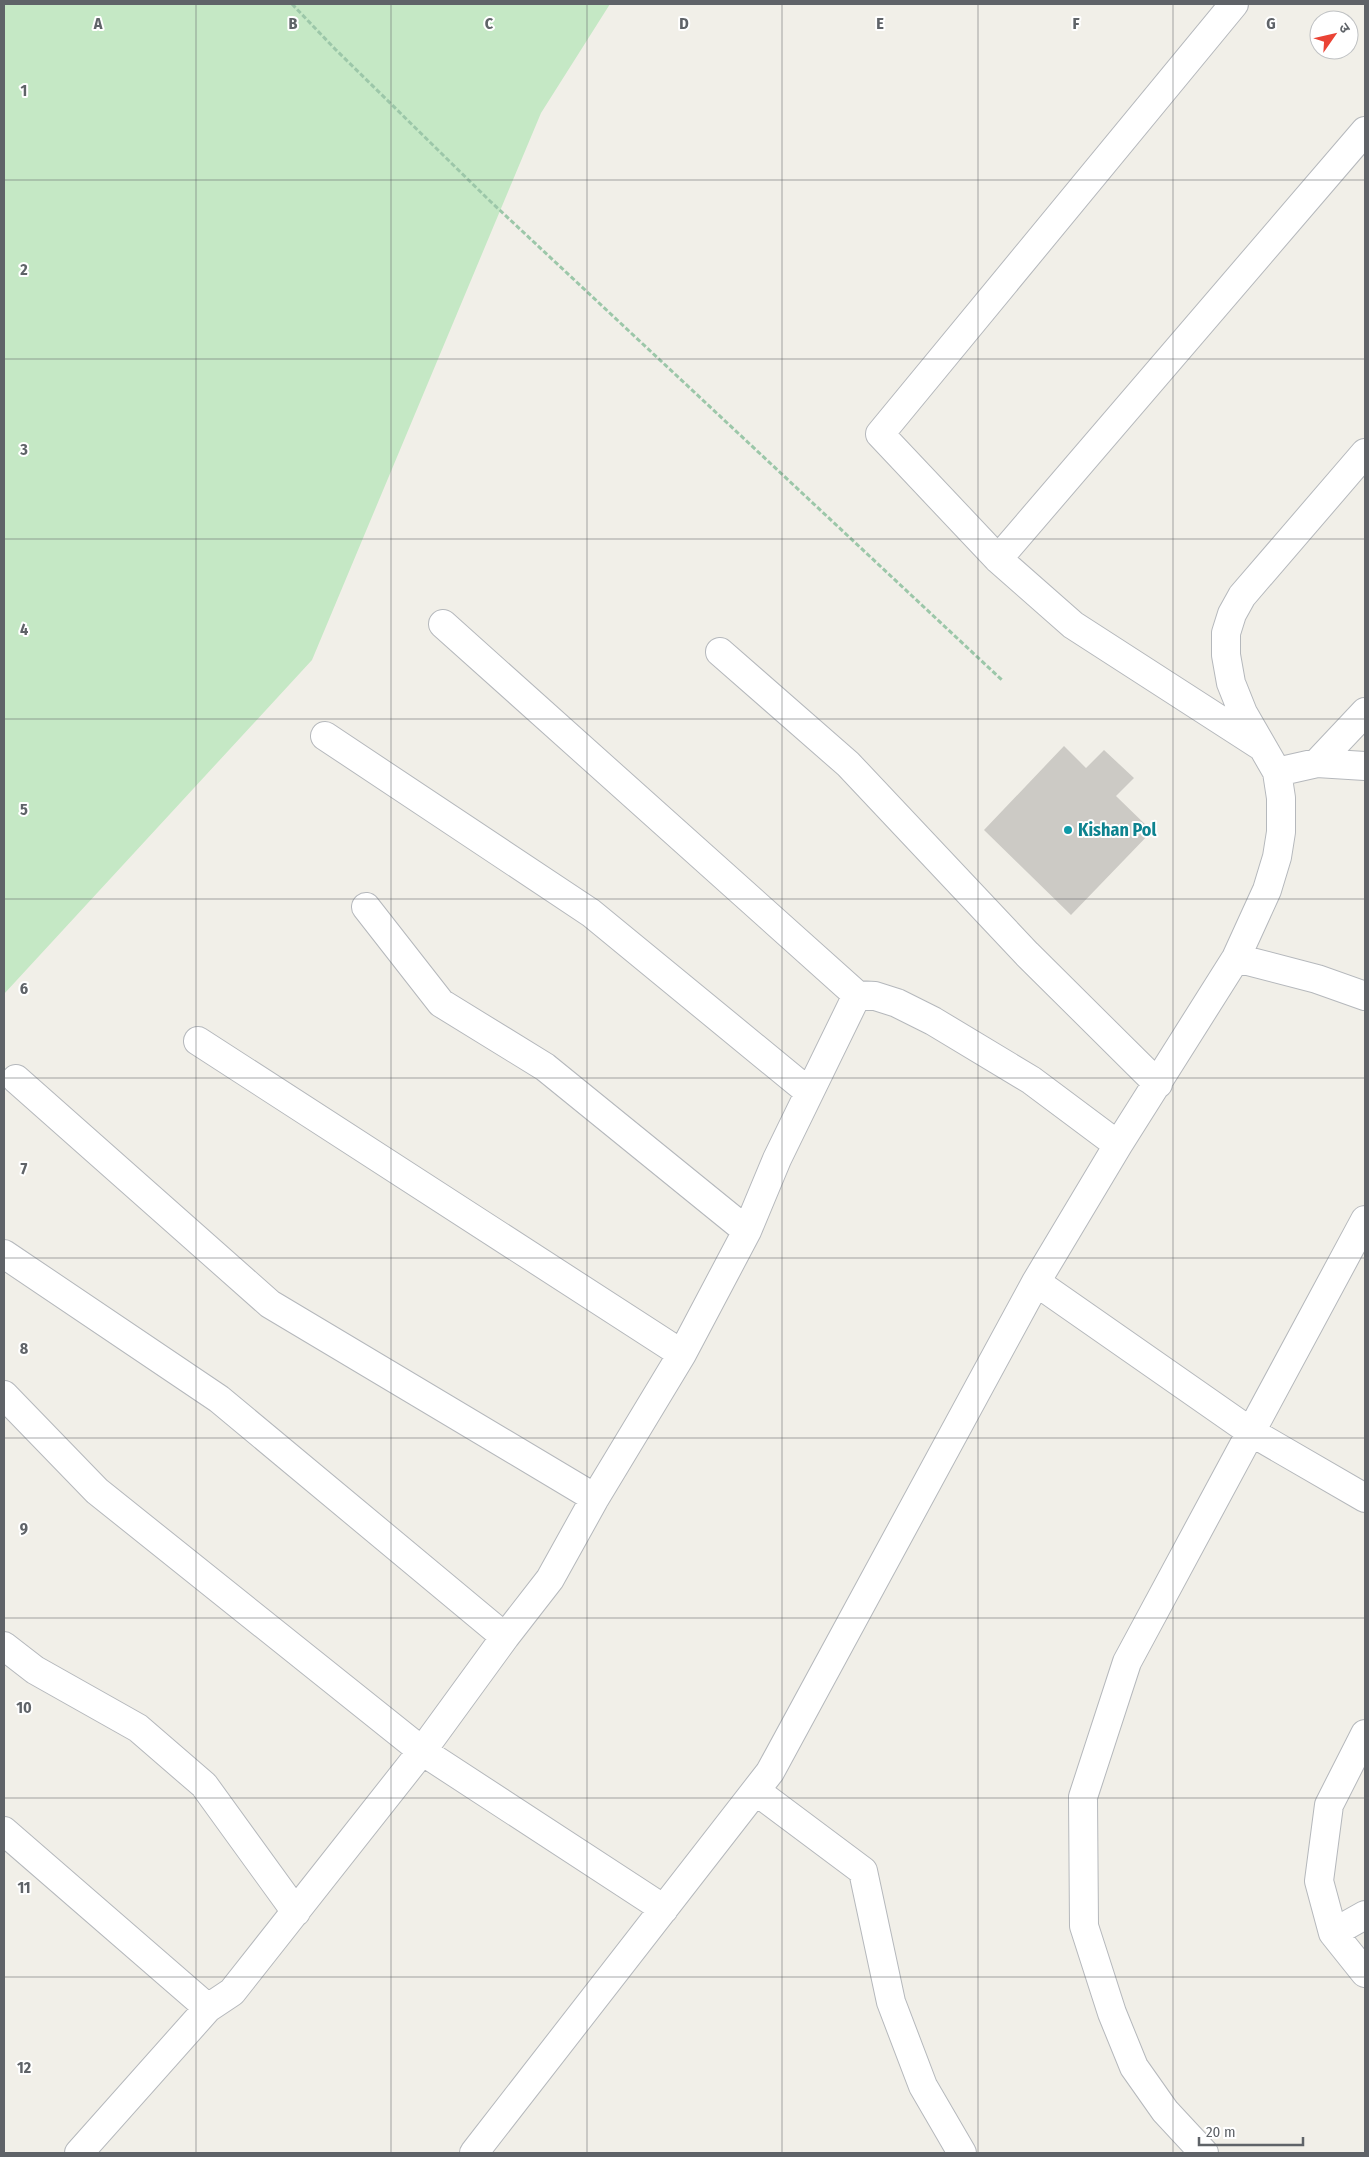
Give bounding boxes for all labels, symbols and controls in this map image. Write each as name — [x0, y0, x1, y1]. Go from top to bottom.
north arrow — [1309, 10, 1359, 60]
text: A — [93, 14, 103, 33]
text: B — [289, 14, 298, 33]
text: C — [485, 14, 494, 33]
text: D — [679, 14, 689, 33]
text: E — [876, 14, 884, 33]
text: F — [1072, 14, 1080, 33]
text: G — [1266, 14, 1276, 33]
text: उ — [1335, 20, 1354, 37]
text: 1 — [21, 81, 27, 100]
text: 2 — [19, 260, 28, 279]
text: 3 — [19, 440, 28, 459]
text: 4 — [20, 620, 28, 639]
text: 5 — [20, 800, 28, 819]
place label: Kishan Pol — [1078, 819, 1156, 841]
marker: Kishan Pol — [1062, 824, 1074, 836]
text: 6 — [20, 979, 28, 998]
text: 7 — [21, 1159, 28, 1178]
text: 8 — [20, 1339, 29, 1358]
text: 9 — [20, 1519, 28, 1538]
text: 10 — [16, 1698, 32, 1717]
text: 11 — [17, 1878, 31, 1897]
text: 12 — [17, 2058, 32, 2077]
scale bar — [1199, 2114, 1303, 2146]
text: 20 m — [1206, 2123, 1236, 2141]

